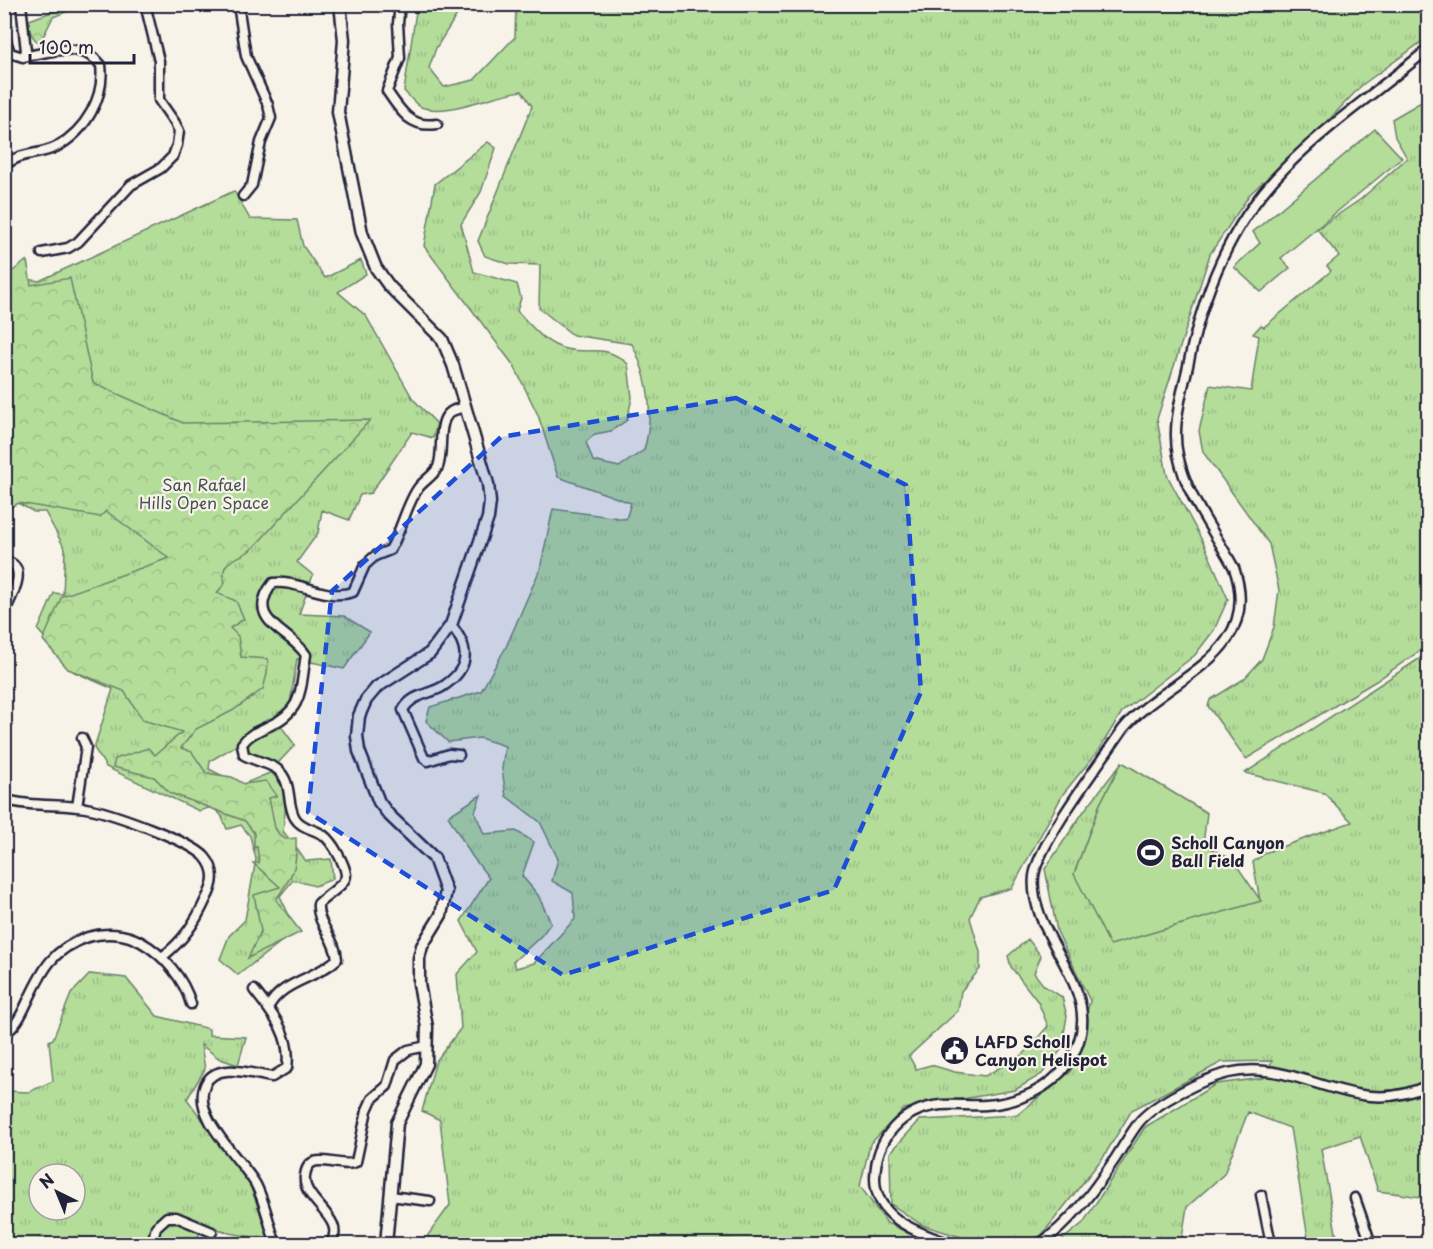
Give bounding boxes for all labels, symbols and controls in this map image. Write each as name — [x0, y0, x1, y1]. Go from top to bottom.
scale bar — [30, 27, 134, 65]
text: 100 m — [39, 33, 94, 60]
park label: San Rafael Hills Open Space — [139, 472, 269, 514]
place label: Scholl Canyon Ball Field — [1171, 830, 1285, 872]
sports icon: Scholl Canyon Ball Field — [1134, 836, 1166, 868]
place label: LAFD Scholl Canyon Helispot — [975, 1029, 1107, 1071]
public building icon: LAFD Scholl Canyon Helispot — [938, 1035, 970, 1067]
north arrow — [27, 1162, 87, 1222]
text: N — [33, 1167, 59, 1193]

